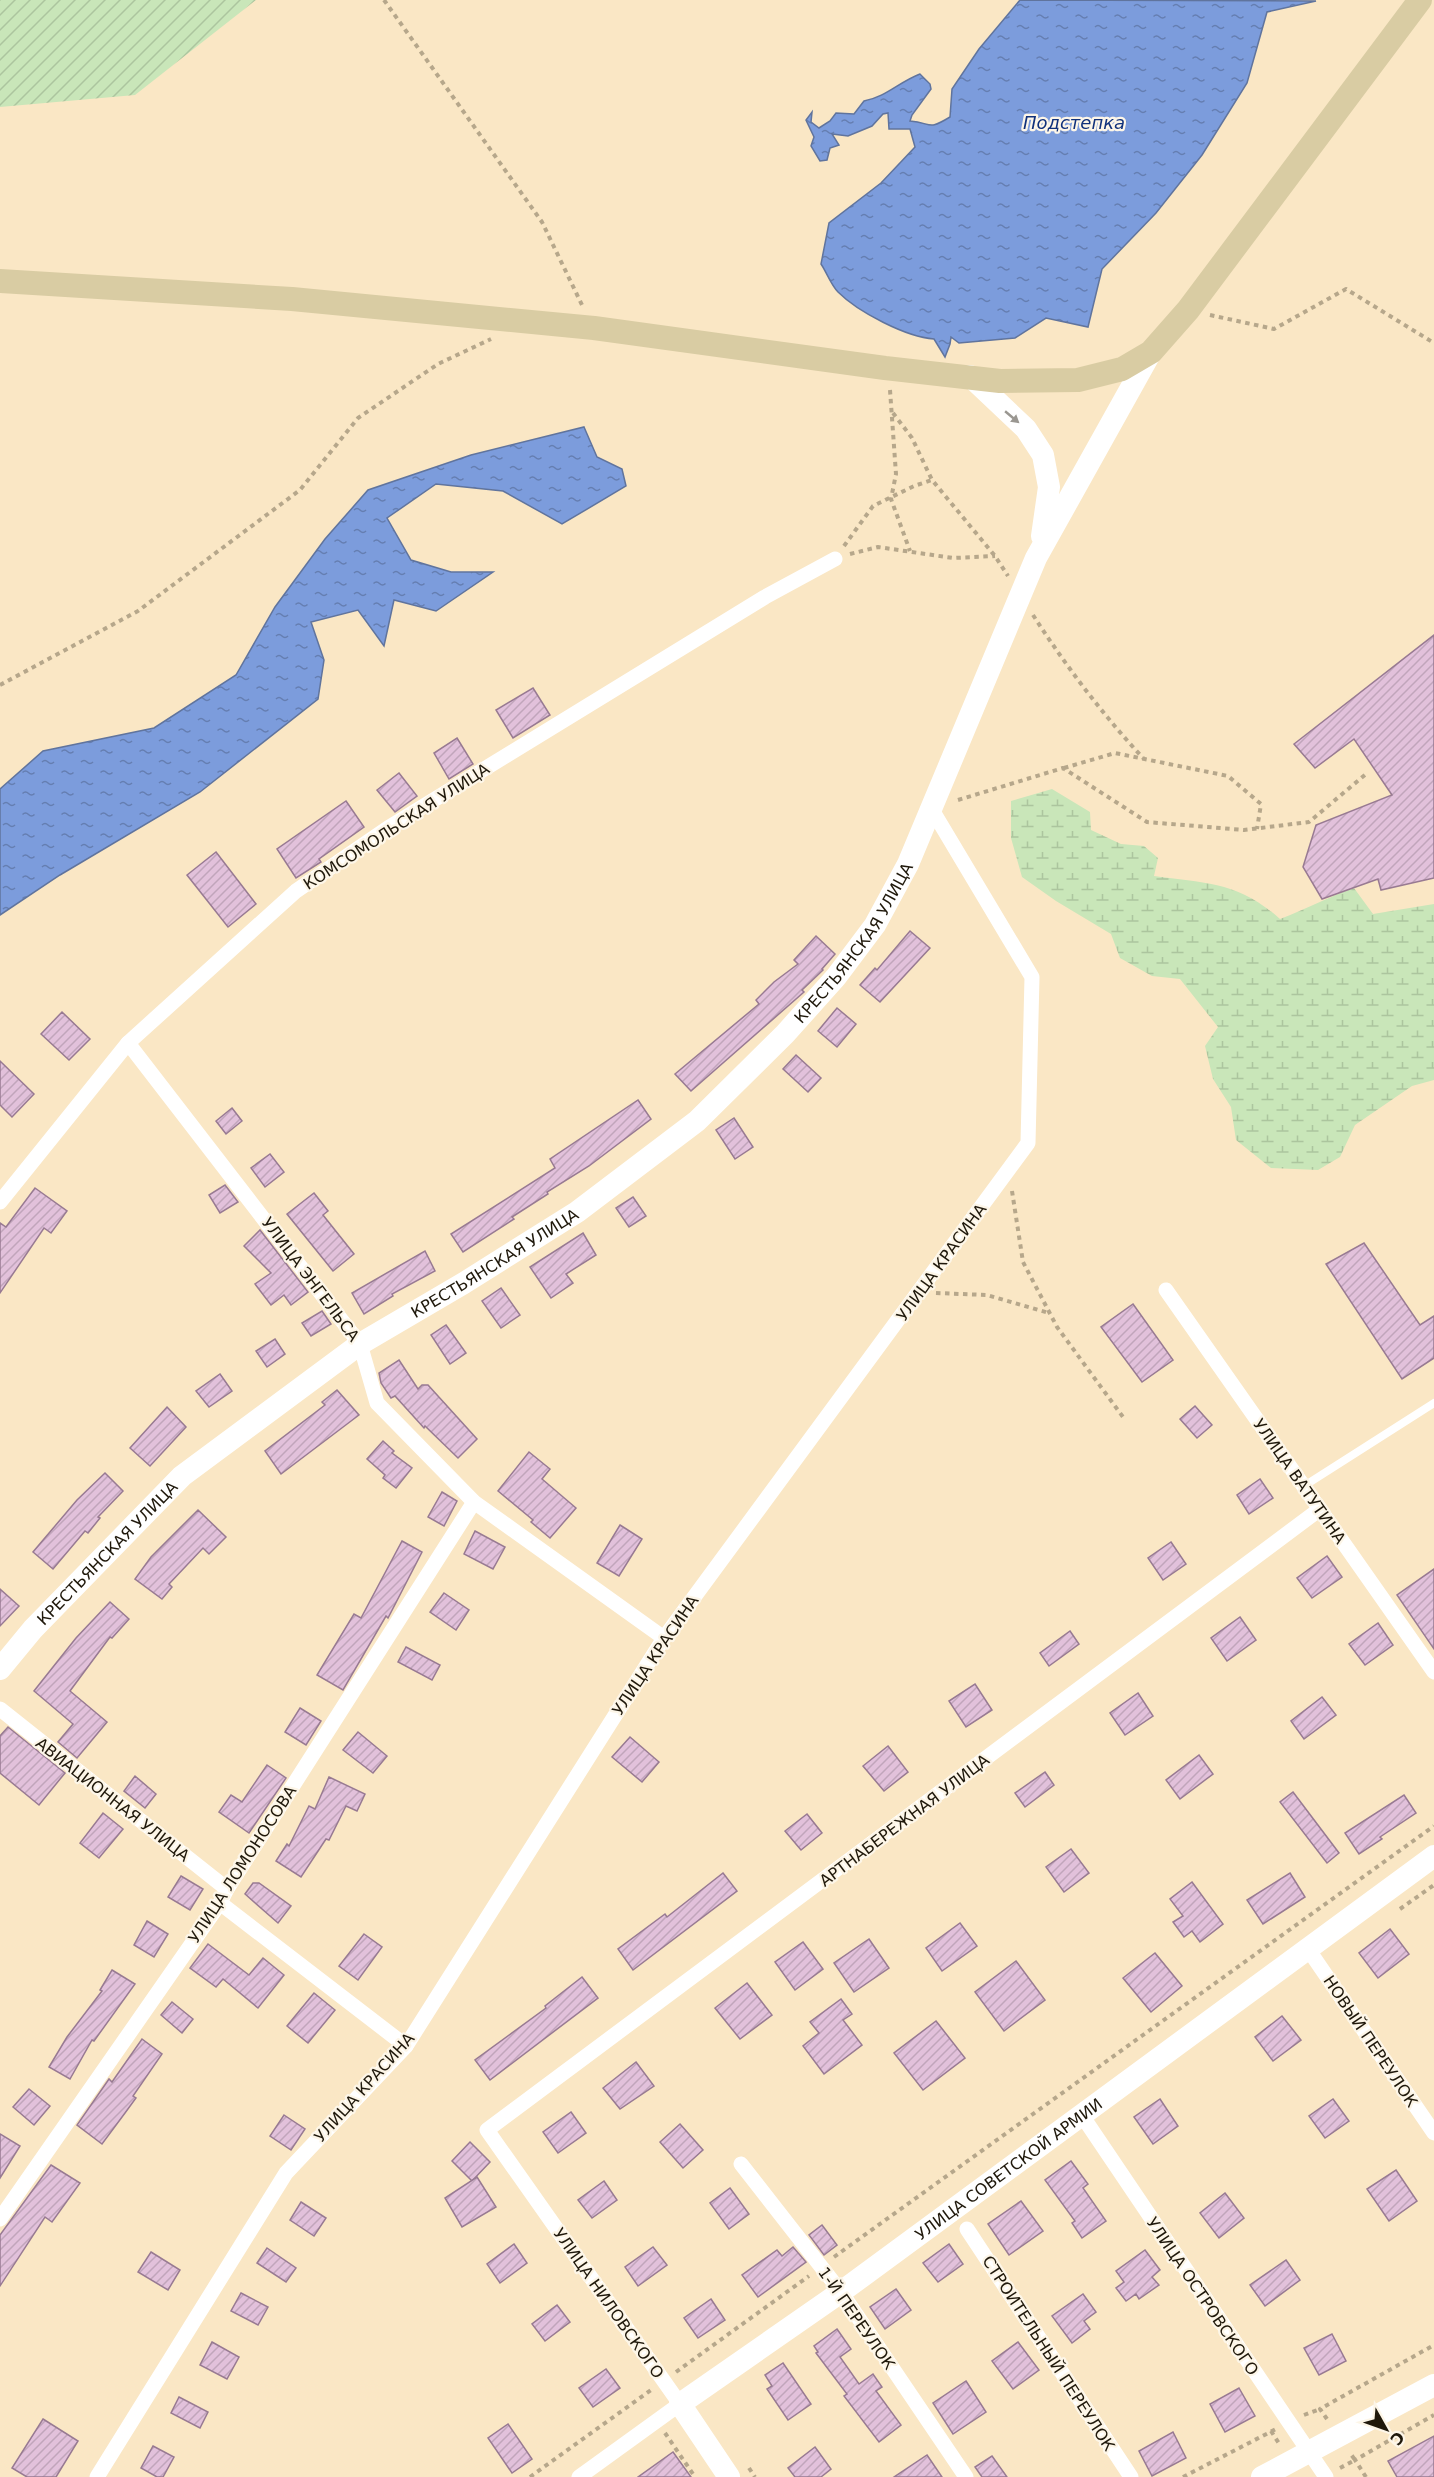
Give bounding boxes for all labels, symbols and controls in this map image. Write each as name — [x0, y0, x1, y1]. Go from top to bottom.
water label: Подстепка — [1023, 112, 1125, 133]
one-way arrow — [1004, 410, 1020, 423]
street label: КОМСОМОЛЬСКАЯ УЛИЦА — [300, 759, 493, 894]
street label: КРЕСТЬЯНСКАЯ УЛИЦА — [790, 859, 917, 1027]
street label: УЛИЦА КРАСИНА — [892, 1200, 990, 1325]
street label: КРЕСТЬЯНСКАЯ УЛИЦА — [408, 1205, 582, 1322]
street label: УЛИЦА ЭНГЕЛЬСА — [258, 1214, 363, 1345]
street label: УЛИЦА ВАТУТИНА — [1249, 1415, 1350, 1548]
street label: КРЕСТЬЯНСКАЯ УЛИЦА — [33, 1477, 182, 1629]
street label: УЛИЦА КРАСИНА — [608, 1592, 703, 1719]
street label: АВИАЦИОННАЯ УЛИЦА — [32, 1733, 194, 1865]
street label: АРТНАБЕРЕЖНАЯ УЛИЦА — [816, 1750, 993, 1890]
street label: УЛИЦА ЛОМОНОСОВА — [184, 1782, 300, 1946]
street label: НОВЫЙ ПЕРЕУЛОК — [1320, 1972, 1422, 2111]
street label: УЛИЦА КРАСИНА — [310, 2029, 418, 2146]
street label: УЛИЦА СОВЕТСКОЙ АРМИИ — [912, 2094, 1106, 2244]
street label: УЛИЦА ОСТРОВСКОГО — [1143, 2214, 1263, 2379]
street label: УЛИЦА НИЛОВСКОГО — [549, 2224, 668, 2382]
street label: СТРОИТЕЛЬНЫЙ ПЕРЕУЛОК — [978, 2252, 1119, 2455]
street label: 1-Й ПЕРЕУЛОК — [814, 2263, 899, 2374]
north arrow — [1356, 2399, 1416, 2459]
text: С — [1386, 2428, 1408, 2449]

